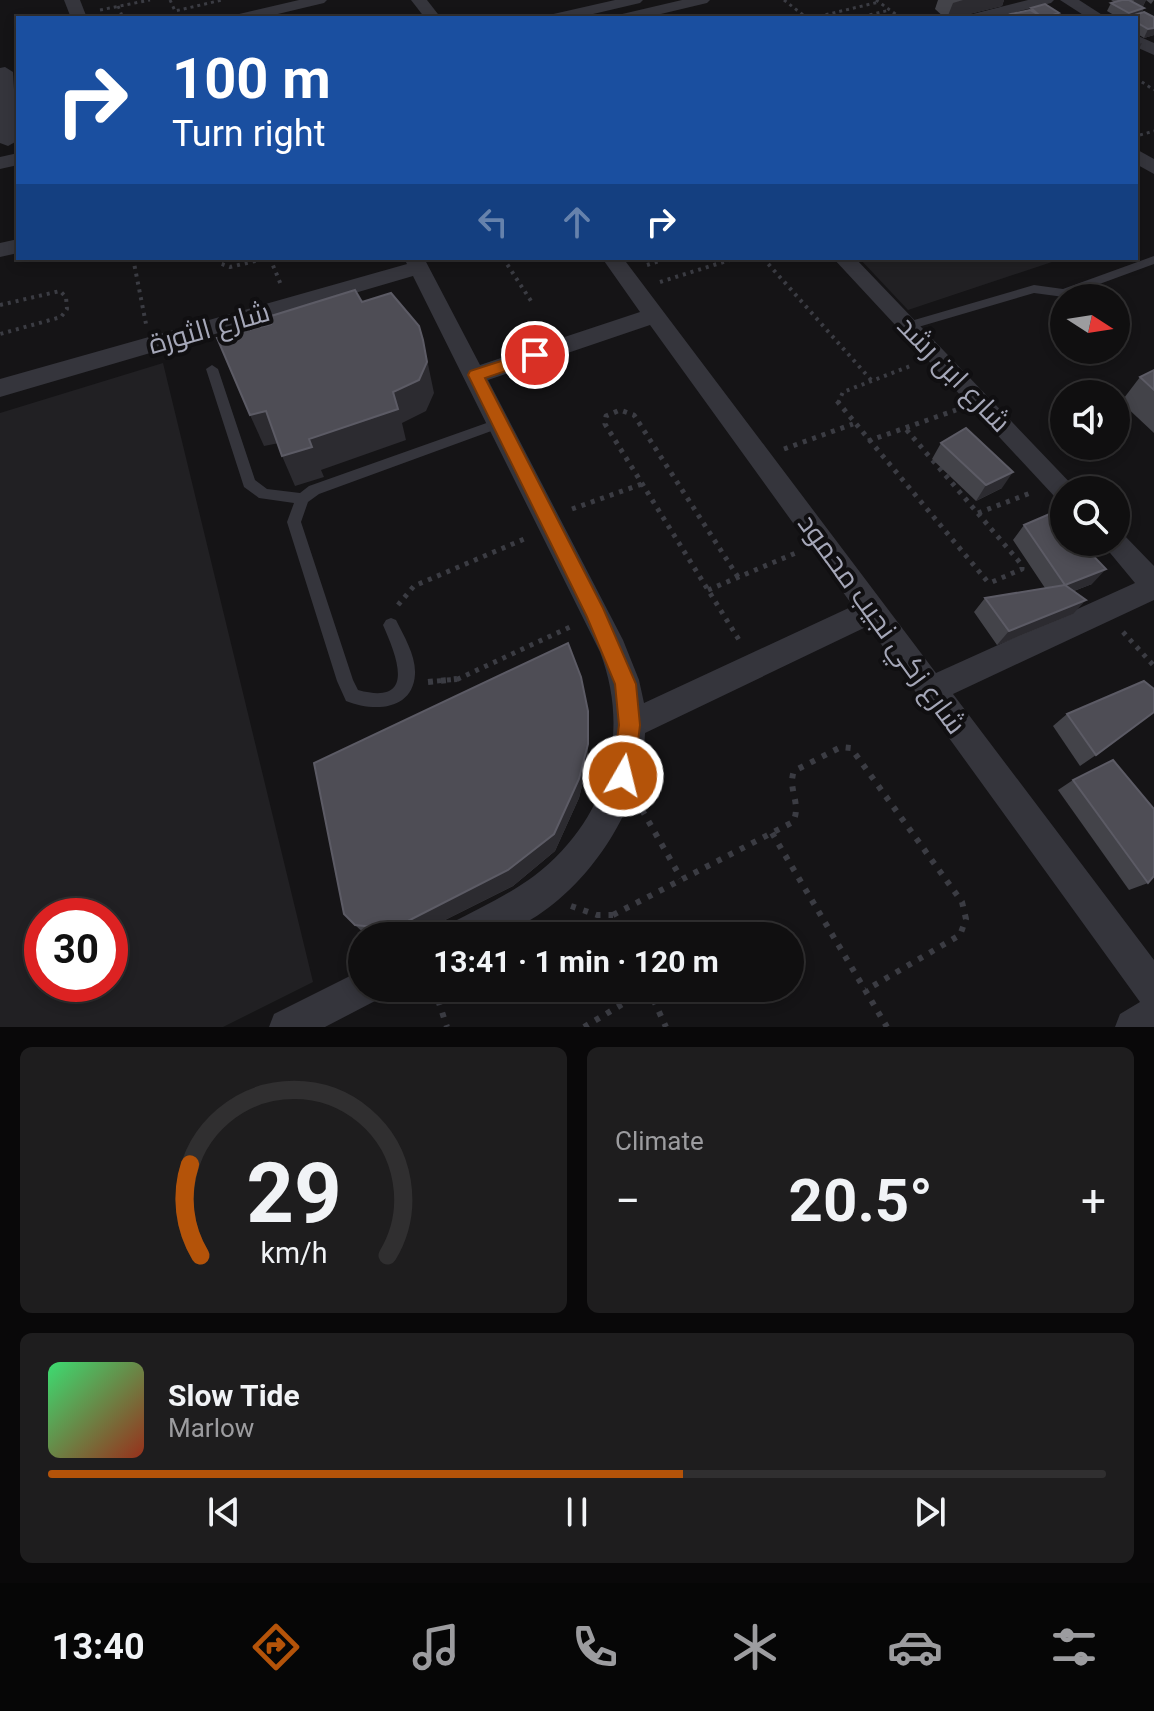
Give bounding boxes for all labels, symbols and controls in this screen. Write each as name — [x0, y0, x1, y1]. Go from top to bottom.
text: 100 m — [172, 46, 331, 112]
icon: right — [40, 48, 144, 152]
text: Turn right — [172, 113, 325, 155]
icon: left — [471, 200, 515, 244]
icon: ahead — [555, 200, 599, 244]
icon: right — [639, 200, 683, 244]
north arrow — [1050, 284, 1130, 364]
map controls — [1050, 284, 1130, 556]
street label: شارع الثورة — [145, 295, 274, 363]
street label: شارع ابن رشد — [889, 309, 1017, 440]
pin — [501, 321, 569, 389]
icon: arrive — [513, 333, 557, 377]
button: sound — [1050, 380, 1130, 460]
button: search — [1050, 476, 1130, 556]
street label: شارع زكي نجيب محمود — [787, 508, 973, 743]
position arrow — [581, 734, 665, 818]
speed limit sign: 30 — [24, 898, 128, 1002]
text: 13:41 · 1 min · 120 m — [433, 944, 719, 979]
text: Climate — [615, 1126, 704, 1156]
text: 29 — [246, 1145, 341, 1242]
text: 20.5° — [789, 1165, 933, 1236]
text: − — [615, 1175, 640, 1227]
text: + — [1081, 1175, 1106, 1227]
text: km/h — [260, 1236, 327, 1270]
text: Slow Tide — [168, 1378, 300, 1413]
text: Marlow — [168, 1413, 254, 1443]
icon: previous — [202, 1490, 246, 1534]
icon: pause — [555, 1490, 599, 1534]
icon: next — [908, 1490, 952, 1534]
icon: directions — [248, 1619, 304, 1675]
icon: music — [408, 1619, 464, 1675]
icon: phone — [567, 1619, 623, 1675]
icon: climate — [727, 1619, 783, 1675]
icon: car — [887, 1619, 943, 1675]
icon: filters — [1046, 1619, 1102, 1675]
text: 13:40 — [52, 1626, 145, 1668]

